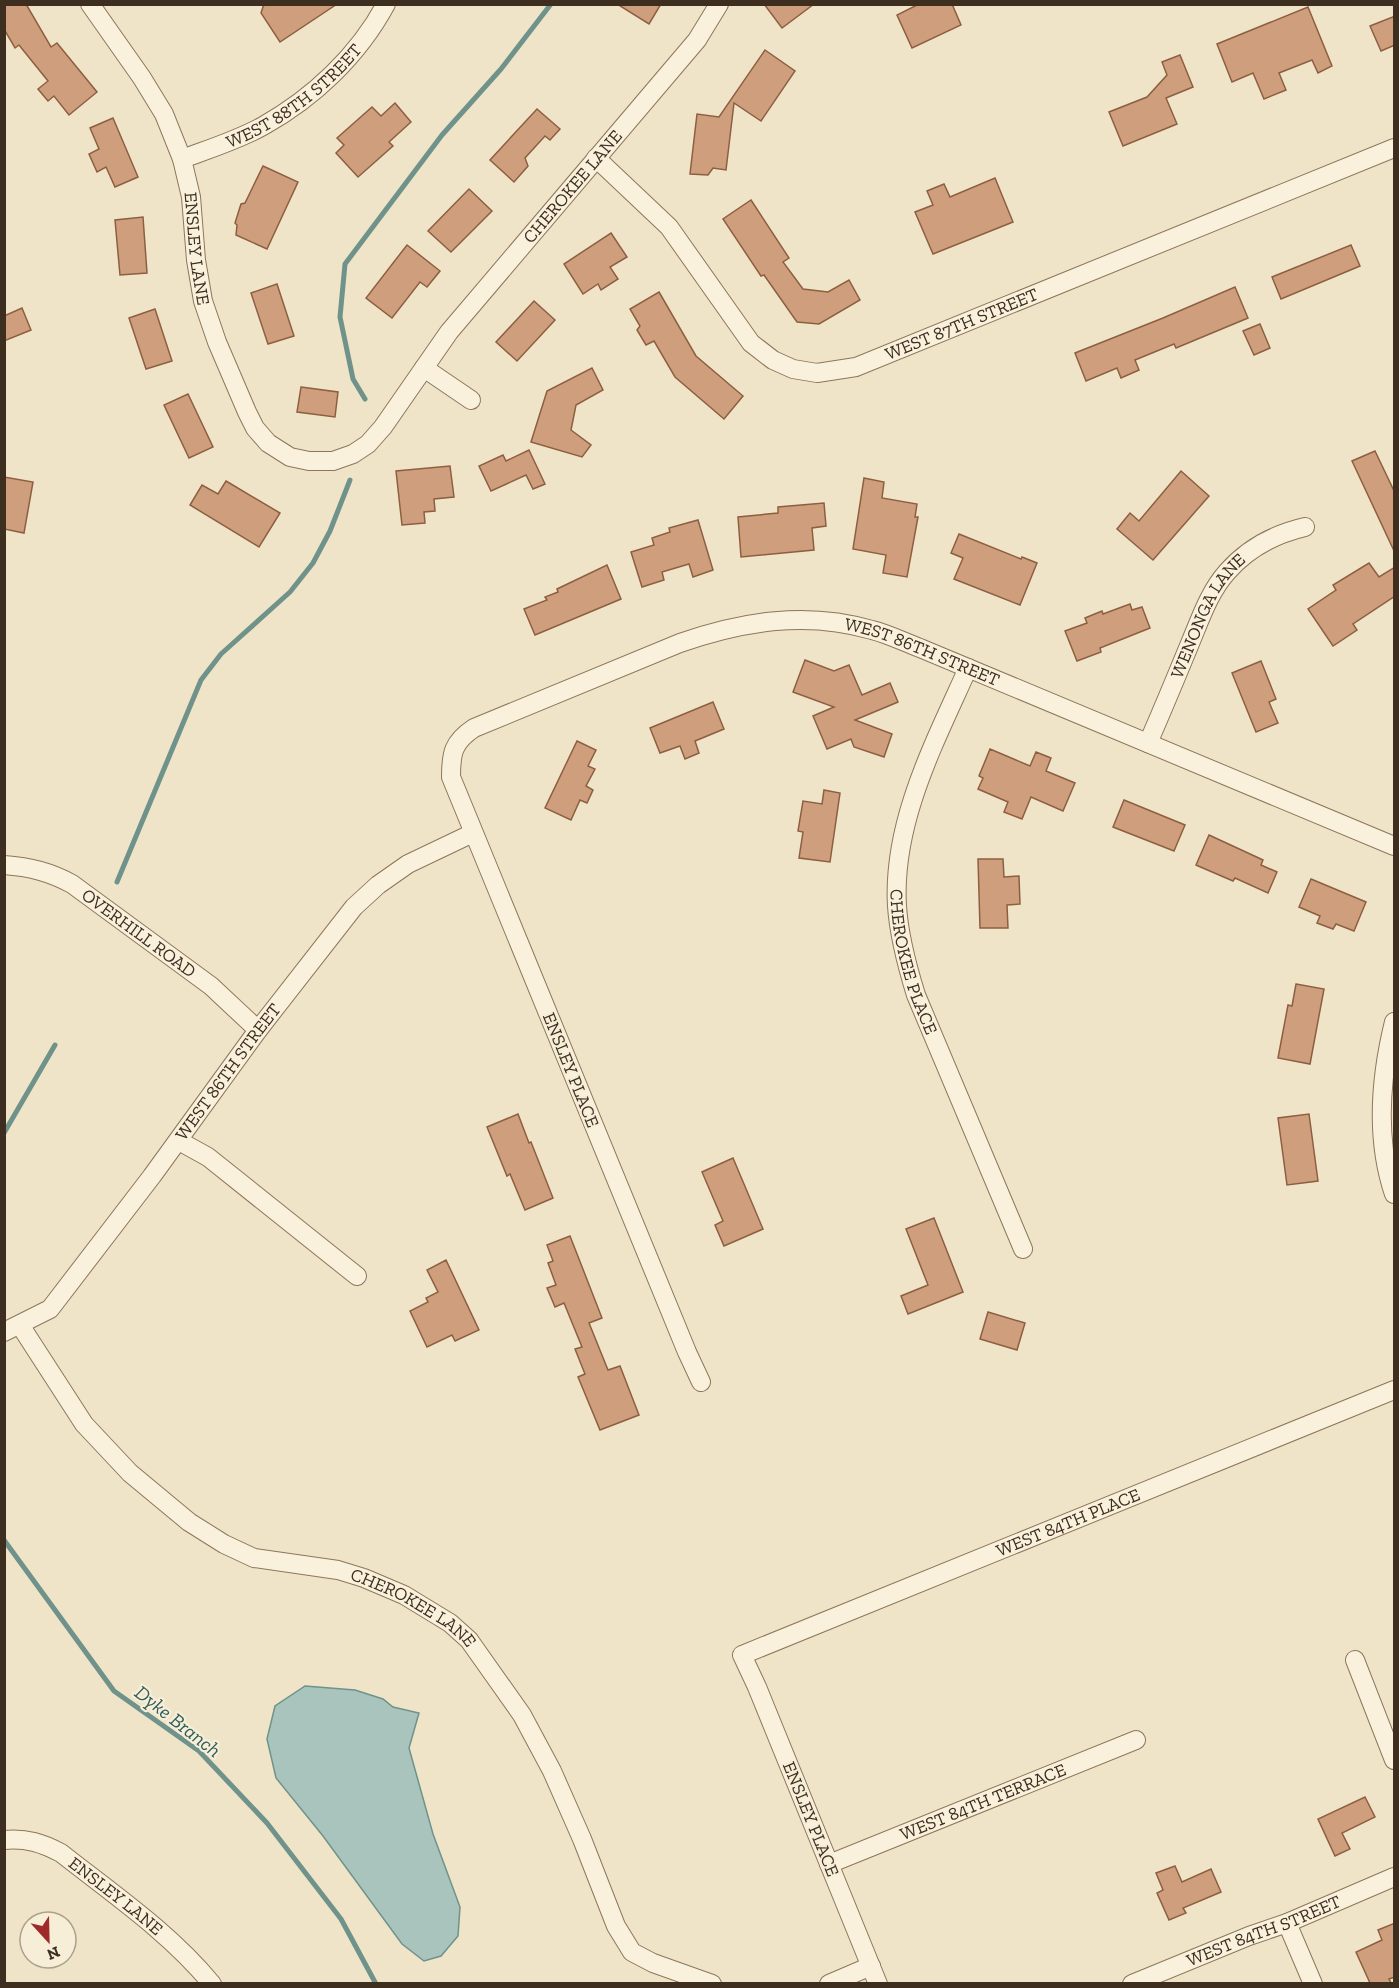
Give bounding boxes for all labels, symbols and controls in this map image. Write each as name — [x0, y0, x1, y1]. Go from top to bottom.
street label: WEST 88TH STREET — [223, 39, 366, 153]
street label: CHEROKEE LANE — [518, 125, 627, 248]
street label: ENSLEY LANE — [180, 191, 215, 307]
street label: WEST 87TH STREET — [882, 283, 1041, 365]
street label: WENONGA LANE — [1166, 549, 1250, 682]
street label: WEST 86TH STREET — [843, 613, 1003, 691]
street label: OVERHILL ROAD — [77, 884, 200, 982]
street label: CHEROKEE PLACE — [886, 889, 942, 1038]
street label: WEST 86TH STREET — [171, 999, 286, 1145]
street label: ENSLEY PLACE — [538, 1009, 604, 1131]
street label: WEST 84TH PLACE — [993, 1483, 1143, 1562]
street label: CHEROKEE LANE — [348, 1564, 481, 1651]
water label: Dyke Branch — [130, 1680, 226, 1762]
street label: ENSLEY PLACE — [778, 1758, 844, 1880]
street label: WEST 84TH TERRACE — [897, 1758, 1069, 1845]
street label: ENSLEY LANE — [64, 1852, 167, 1940]
street label: WEST 84TH STREET — [1183, 1890, 1344, 1971]
north arrow — [18, 1910, 78, 1970]
text: N — [44, 1942, 63, 1965]

